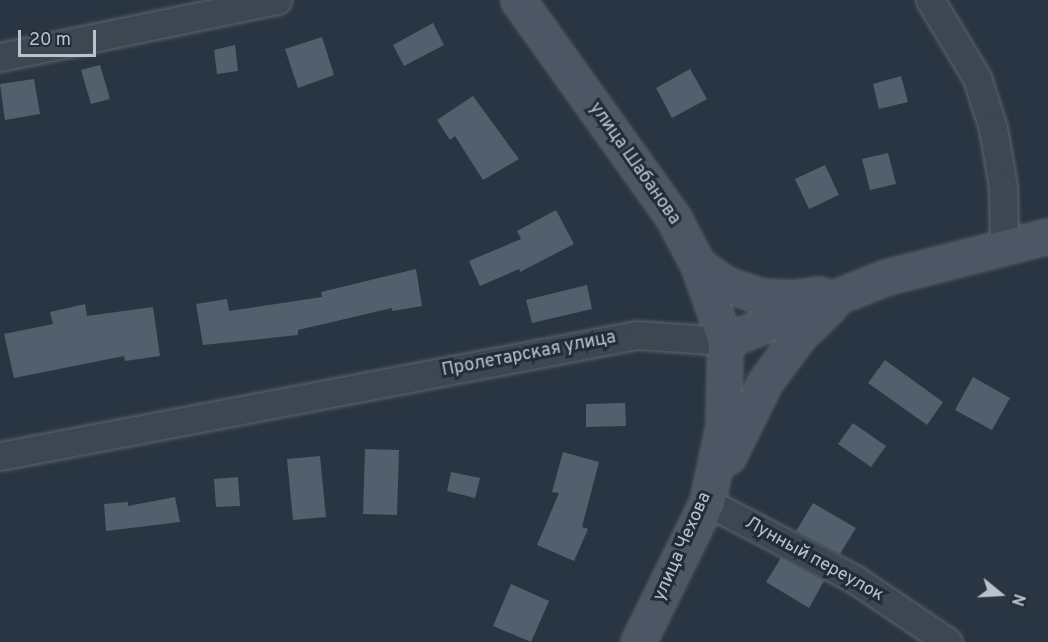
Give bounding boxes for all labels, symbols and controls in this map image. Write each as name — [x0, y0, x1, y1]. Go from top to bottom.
scale bar — [21, 18, 99, 56]
text: 20 m — [29, 29, 71, 52]
street label: улица Шабанова — [584, 99, 684, 229]
street label: Пролетарская улица — [440, 328, 618, 382]
street label: улица Чехова — [649, 489, 717, 605]
street label: Лунный переулок — [741, 513, 887, 607]
north arrow — [970, 564, 1030, 624]
text: N — [1006, 591, 1028, 608]

